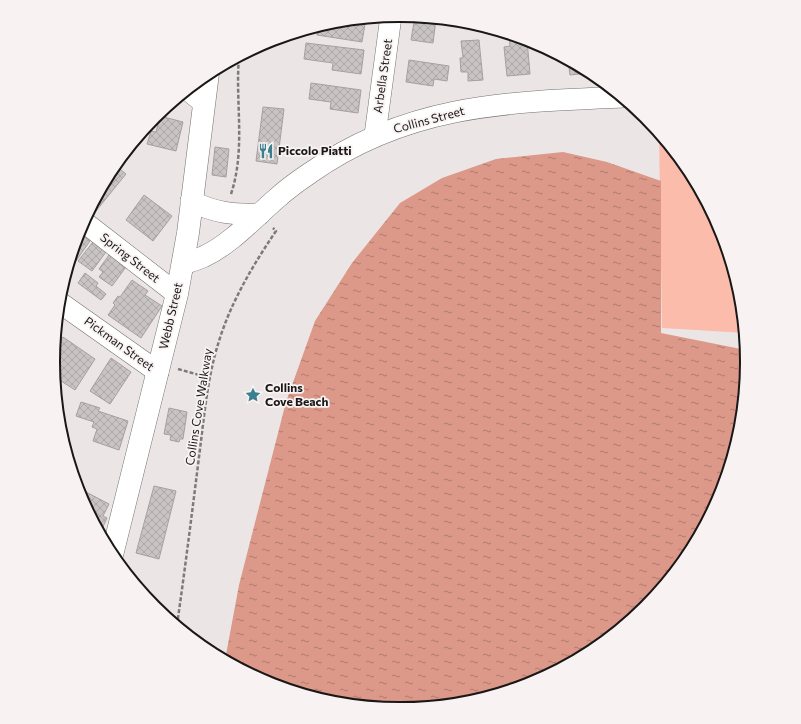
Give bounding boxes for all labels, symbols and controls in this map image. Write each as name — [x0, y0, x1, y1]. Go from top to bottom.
street label: Arbella Street — [370, 38, 394, 114]
street label: Collins Street — [392, 103, 466, 135]
restaurant icon: Piccolo Piatti — [257, 142, 275, 160]
place label: Piccolo Piatti — [278, 143, 352, 157]
street label: Spring Street — [98, 230, 163, 285]
street label: Webb Street — [156, 281, 185, 351]
street label: Pickman Street — [82, 313, 157, 373]
street label: Collins Cove Walkway — [182, 347, 214, 466]
place label: Collins Cove Beach — [265, 380, 328, 408]
place icon: Collins Cove Beach — [244, 386, 262, 404]

